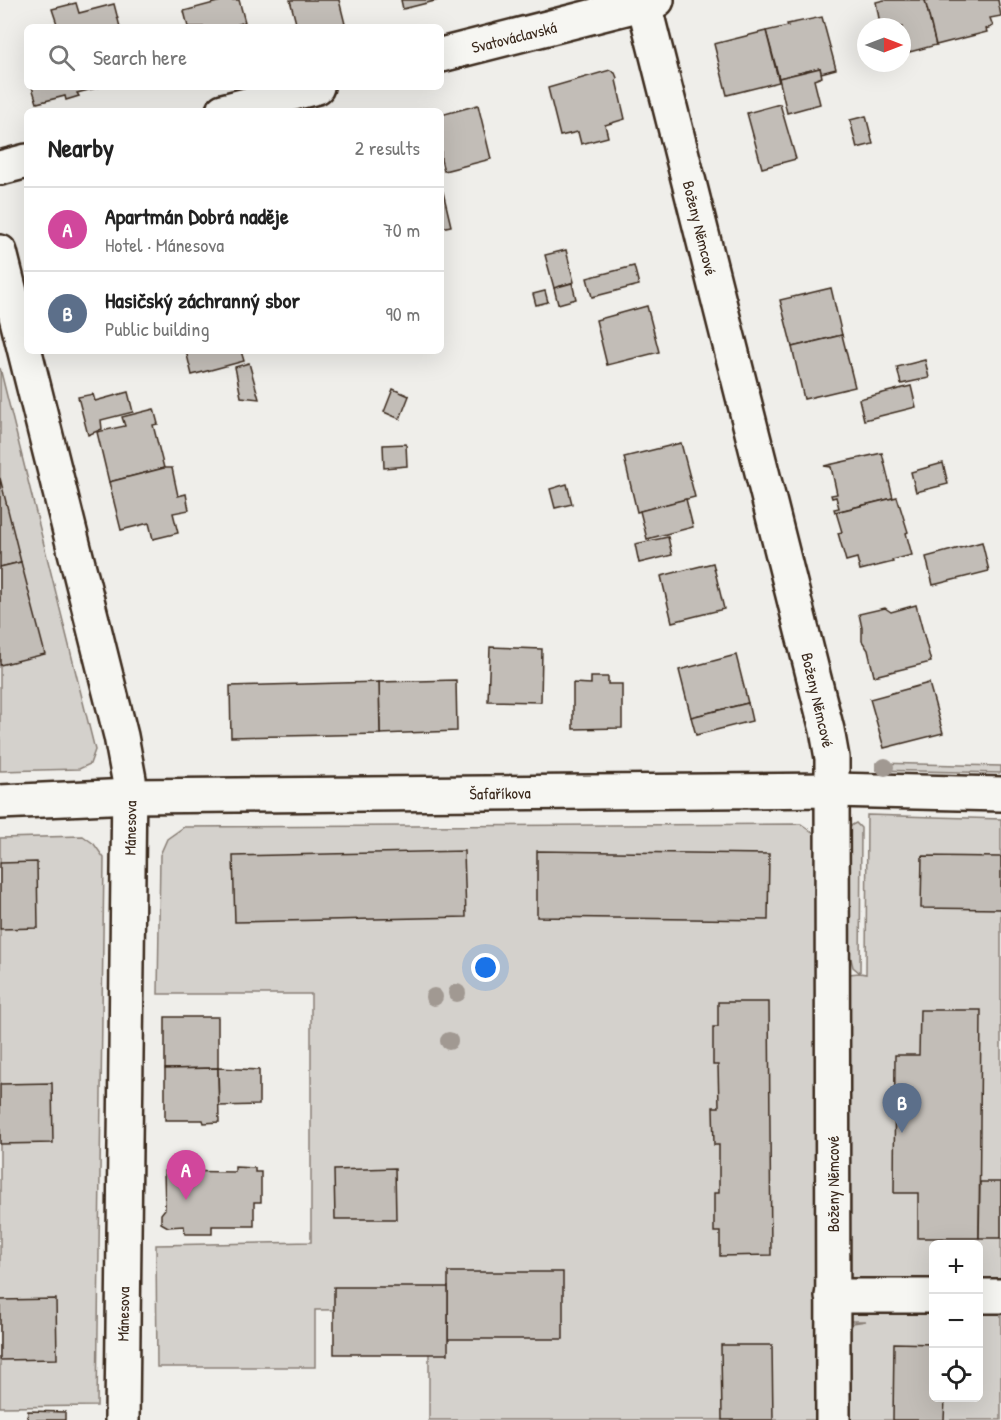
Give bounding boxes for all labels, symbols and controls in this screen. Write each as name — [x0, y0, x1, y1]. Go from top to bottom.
street label: Svatováclavská — [469, 16, 559, 58]
north arrow — [857, 18, 911, 72]
search box — [24, 24, 444, 90]
icon: search — [45, 41, 78, 74]
text: Search here — [93, 42, 187, 72]
text: Nearby — [48, 130, 114, 165]
text: 2 results — [355, 134, 420, 161]
street label: Boženy Němcové — [678, 178, 723, 278]
text: Apartmán Dobrá naděje — [105, 201, 289, 231]
text: A — [63, 216, 72, 243]
text: 70 m — [383, 216, 420, 243]
text: Hotel · Mánesova — [105, 231, 224, 258]
text: Hasičský záchranný sbor — [105, 285, 300, 315]
text: B — [62, 300, 73, 327]
text: 90 m — [386, 300, 420, 327]
text: Public building — [105, 315, 209, 342]
street label: Boženy Němcové — [796, 650, 840, 750]
street label: Šafaříkova — [469, 781, 531, 805]
street label: Mánesova — [119, 800, 141, 856]
your location — [471, 953, 500, 982]
pin: B — [882, 1084, 922, 1133]
street label: Boženy Němcové — [822, 1135, 844, 1232]
pin: A — [166, 1150, 206, 1200]
map controls — [929, 1240, 983, 1402]
button: + — [929, 1240, 983, 1294]
street label: Mánesova — [112, 1286, 134, 1342]
button: − — [929, 1294, 983, 1348]
button: locate — [929, 1348, 983, 1402]

